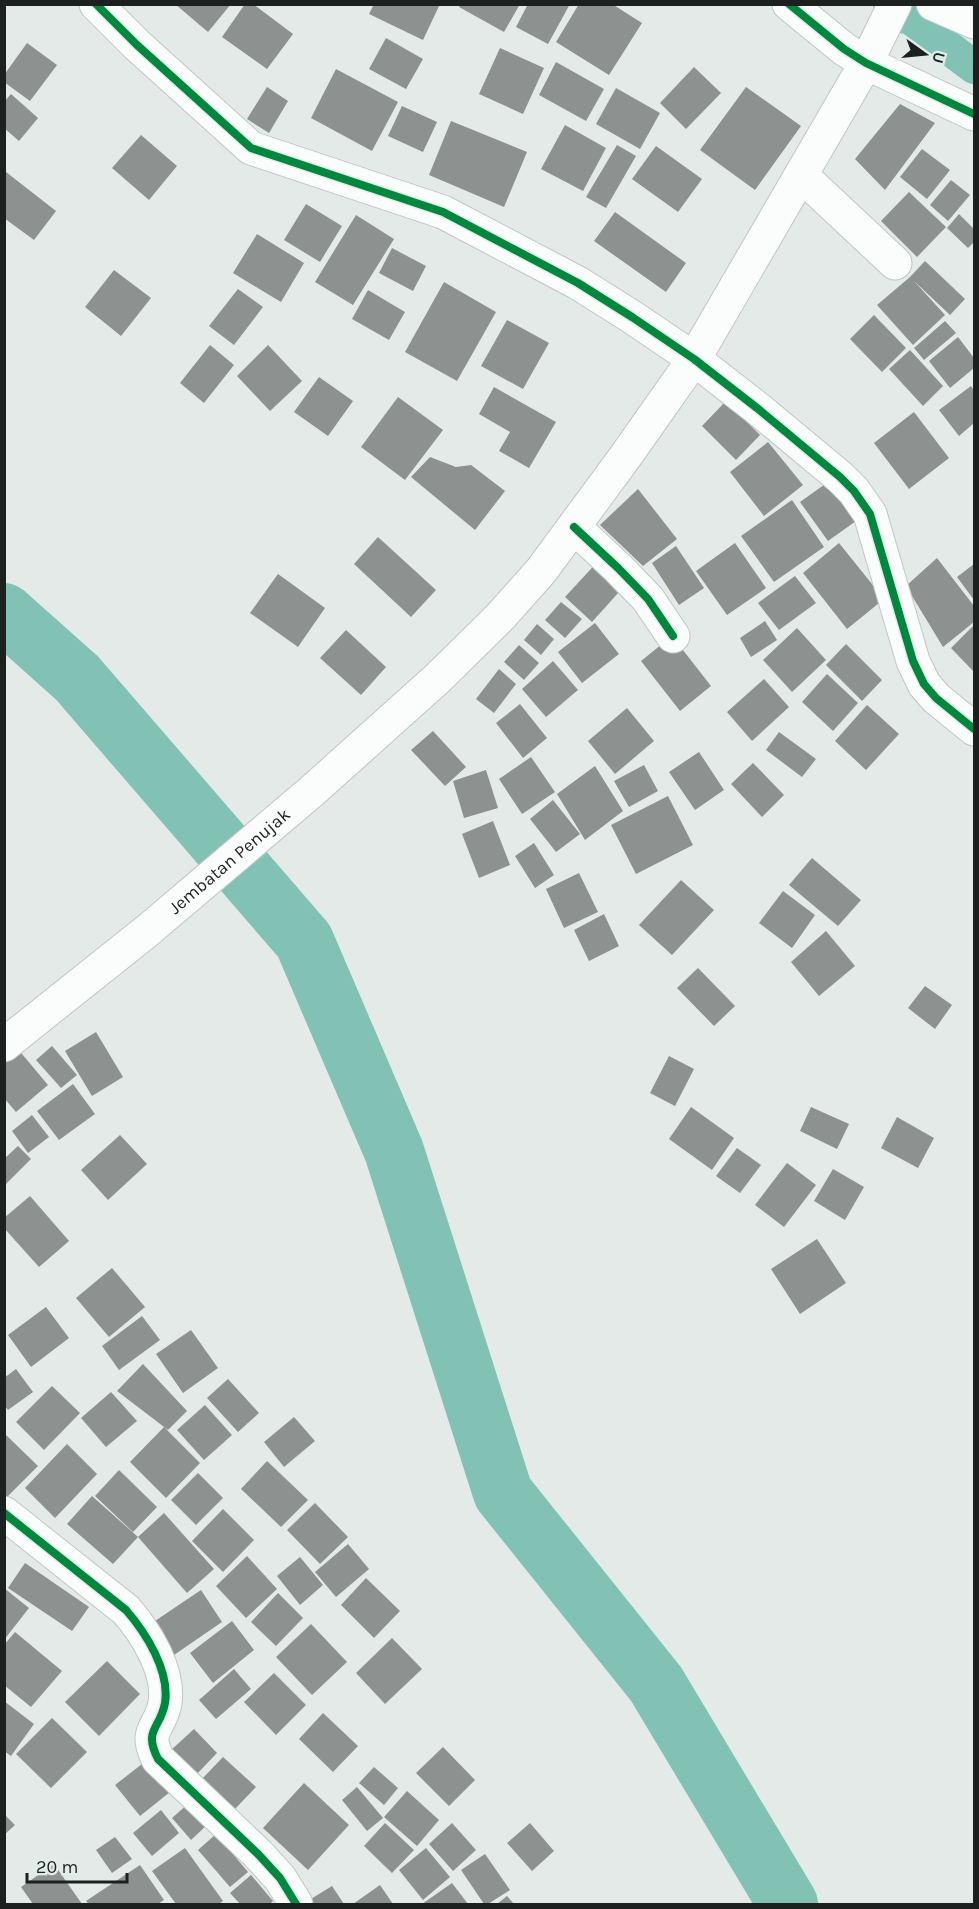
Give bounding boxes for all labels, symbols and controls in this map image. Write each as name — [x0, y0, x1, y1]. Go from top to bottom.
north arrow — [895, 24, 955, 84]
text: U — [928, 50, 950, 66]
street label: Jembatan Penujak — [164, 803, 295, 919]
scale bar — [27, 1846, 128, 1884]
text: 20 m — [36, 1856, 78, 1878]

